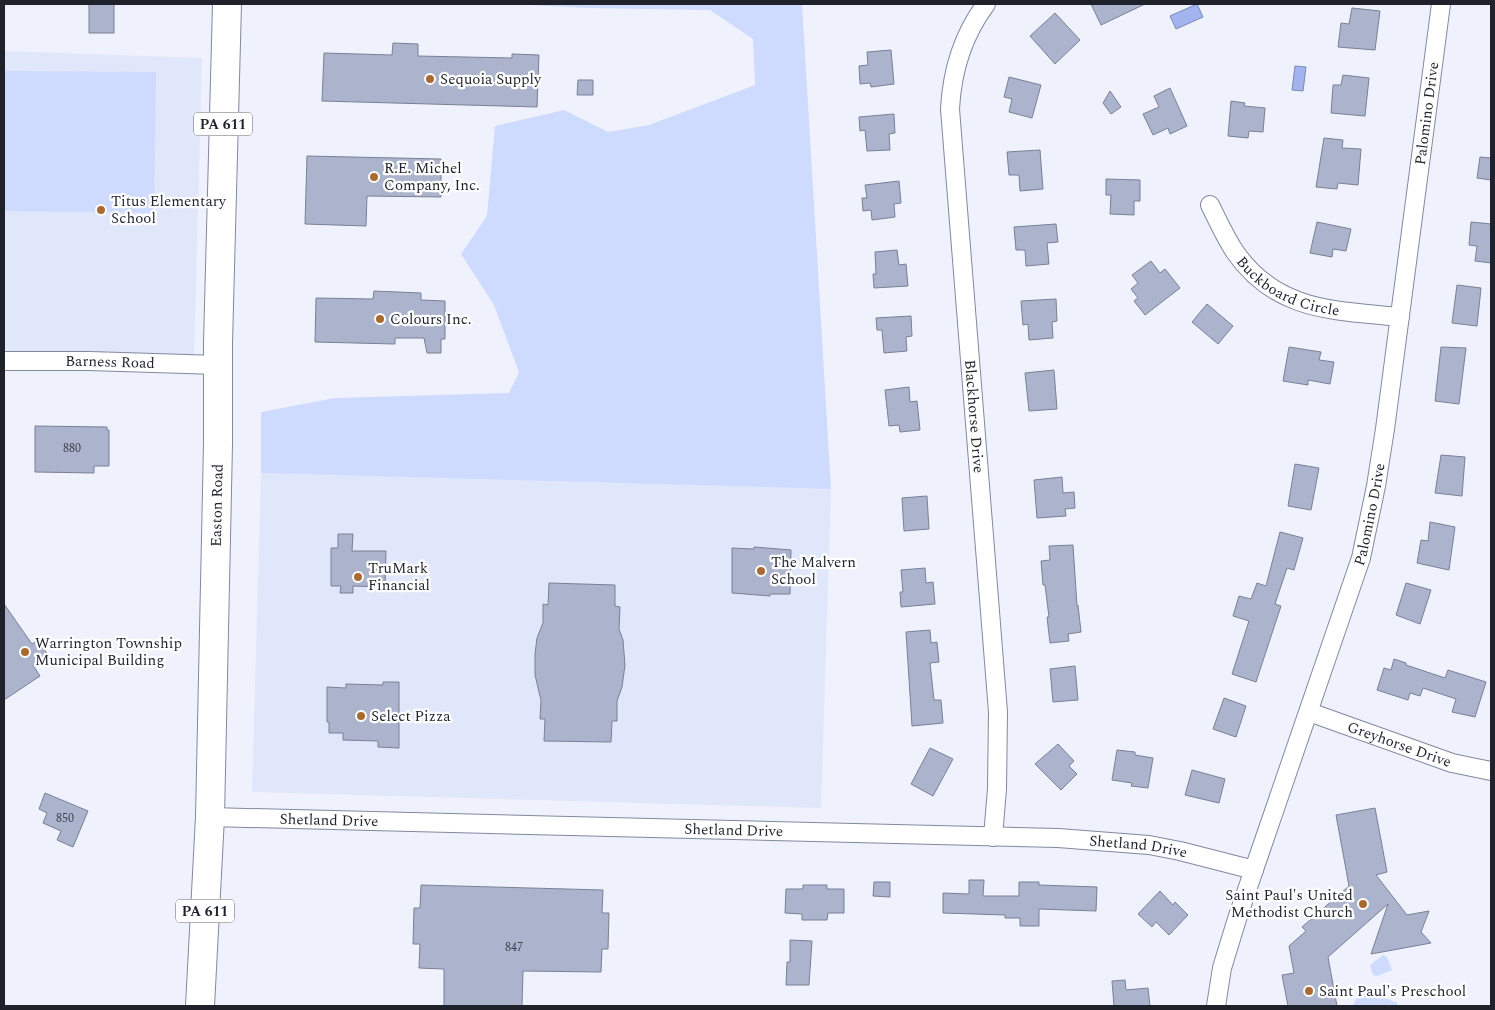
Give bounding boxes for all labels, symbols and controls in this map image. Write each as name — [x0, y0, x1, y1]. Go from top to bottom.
street label: Palomino Drive — [1408, 60, 1445, 166]
place label: Sequoia Supply — [440, 68, 542, 91]
marker: Sequoia Supply — [424, 73, 436, 85]
road number: PA 611 — [194, 112, 252, 136]
place label: R.E. Michel Company, Inc. — [384, 157, 480, 197]
marker: R.E. Michel Company, Inc. — [368, 171, 380, 183]
place label: Titus Elementary School — [111, 190, 227, 230]
marker: Titus Elementary School — [95, 204, 107, 216]
street label: Buckboard Circle — [1231, 251, 1341, 322]
place label: Colours Inc. — [390, 308, 471, 331]
marker: Colours Inc. — [374, 313, 386, 325]
street label: Barness Road — [65, 349, 155, 375]
street label: Blackhorse Drive — [958, 359, 990, 474]
house number: 880 — [63, 439, 81, 458]
street label: Palomino Drive — [1348, 461, 1391, 569]
street label: Easton Road — [204, 463, 229, 547]
place label: The Malvern School — [771, 551, 856, 591]
place label: TruMark Financial — [368, 557, 430, 597]
marker: The Malvern School — [755, 565, 767, 577]
marker: TruMark Financial — [352, 571, 364, 583]
place label: Warrington Township Municipal Building — [35, 632, 182, 672]
marker: Warrington Township Municipal Building — [19, 646, 31, 658]
place label: Select Pizza — [371, 705, 451, 728]
marker: Select Pizza — [355, 710, 367, 722]
street label: Greyhorse Drive — [1344, 715, 1455, 773]
street label: Shetland Drive — [279, 807, 379, 833]
house number: 850 — [56, 809, 74, 828]
street label: Shetland Drive — [684, 817, 783, 843]
street label: Shetland Drive — [1088, 829, 1190, 864]
place label: Saint Paul's United Methodist Church — [1225, 884, 1353, 924]
marker: Saint Paul's United Methodist Church — [1357, 898, 1369, 910]
road number: PA 611 — [176, 899, 234, 922]
house number: 847 — [505, 938, 523, 957]
place label: Saint Paul's Preschool — [1319, 980, 1466, 1003]
marker: Saint Paul's Preschool — [1303, 985, 1315, 997]

